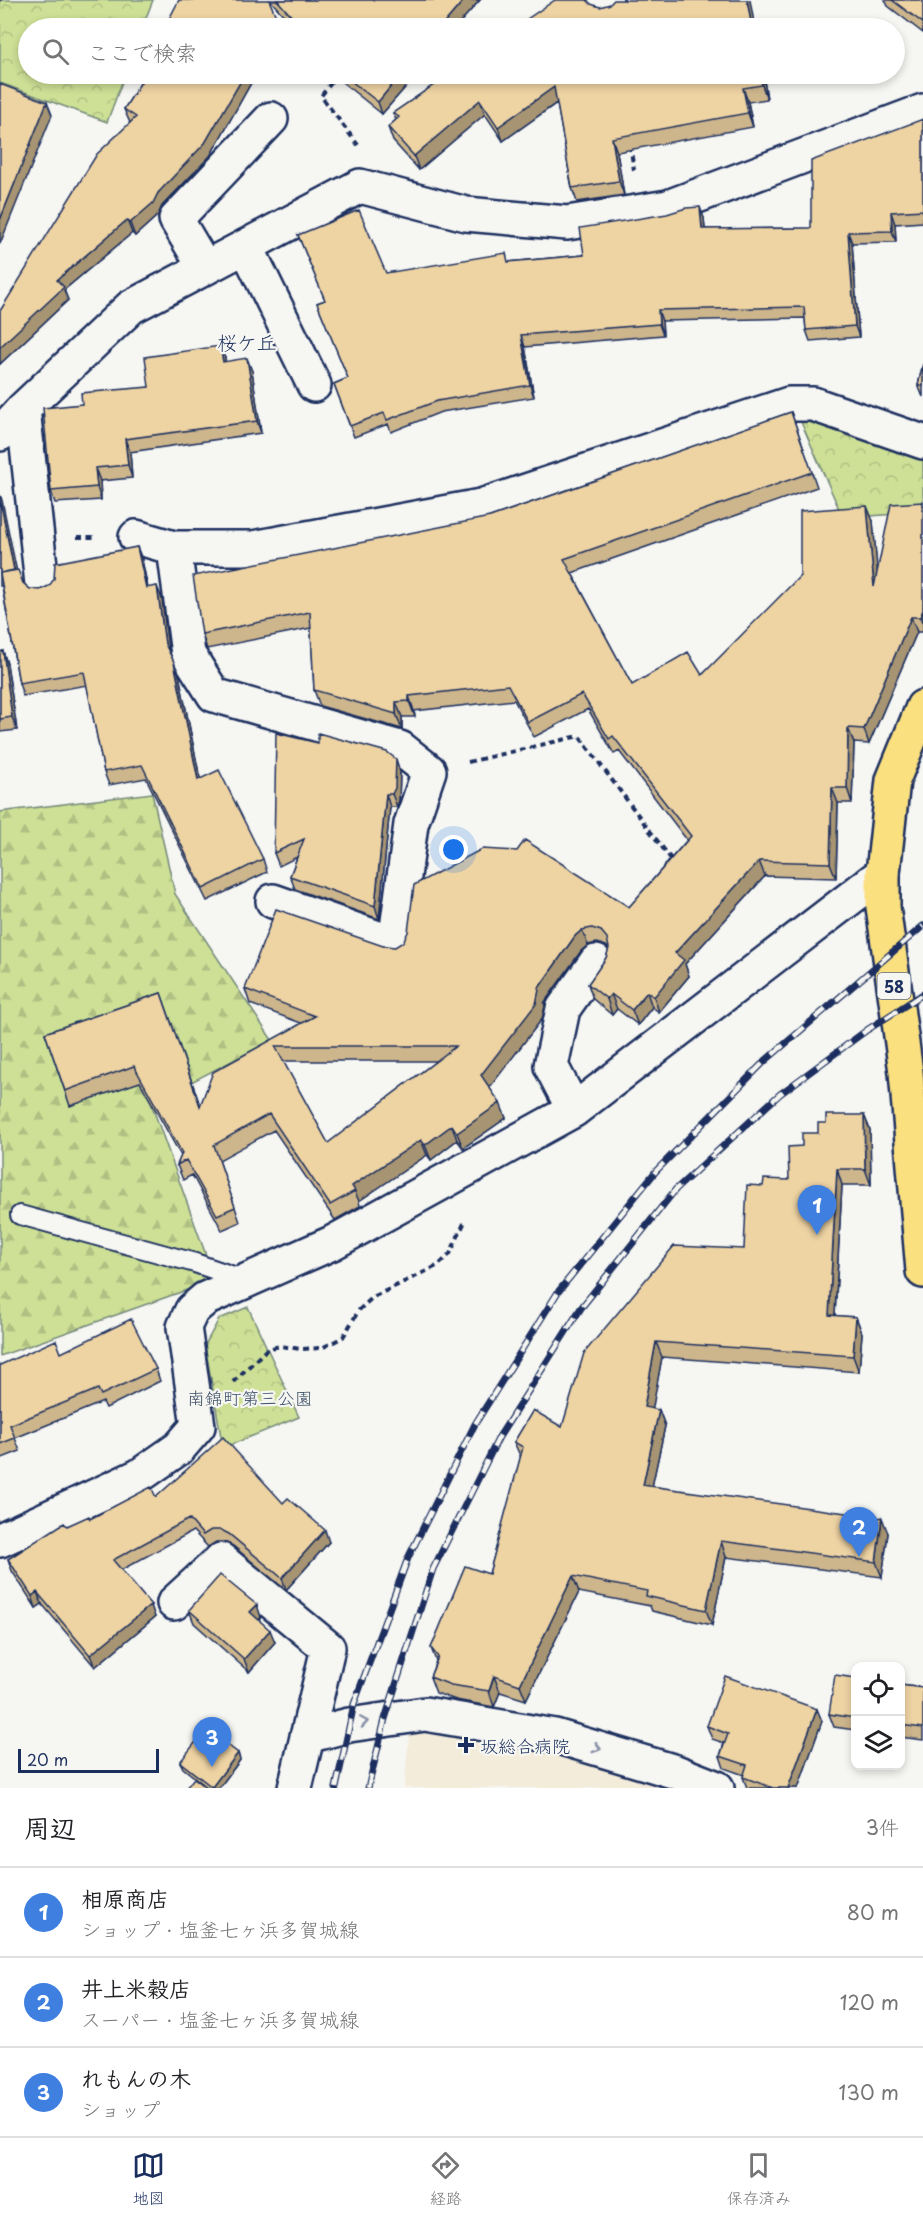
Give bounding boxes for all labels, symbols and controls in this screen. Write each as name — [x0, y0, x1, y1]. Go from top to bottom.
search box — [18, 18, 905, 84]
icon: search — [39, 35, 72, 68]
text: ここで検索 — [87, 35, 197, 68]
district label: 桜ケ丘 — [217, 327, 277, 357]
your location — [439, 835, 468, 864]
road number: 58 — [878, 973, 910, 999]
pin: 1 — [798, 1186, 836, 1235]
park label: 南錦町第三公園 — [187, 1384, 313, 1411]
pin: 2 — [840, 1508, 878, 1557]
map controls — [851, 1662, 905, 1770]
button: locate — [851, 1662, 905, 1716]
button: layers — [851, 1716, 905, 1770]
one-way arrow — [359, 1717, 368, 1729]
pin: 3 — [192, 1718, 232, 1767]
place label: 坂総合病院 — [480, 1732, 570, 1759]
marker: 坂総合病院 — [457, 1736, 475, 1754]
one-way arrow — [591, 1741, 602, 1753]
scale bar — [18, 1746, 159, 1774]
text: 20 m — [27, 1747, 68, 1771]
text: 周辺 — [24, 1808, 76, 1847]
text: 3件 — [866, 1812, 899, 1842]
text: 相原商店 — [81, 1881, 169, 1914]
text: 1 — [39, 1897, 48, 1927]
text: 80 m — [847, 1897, 899, 1927]
text: ショップ · 塩釜七ヶ浜多賀城線 — [81, 1914, 359, 1944]
text: 井上米穀店 — [81, 1971, 191, 2004]
text: 2 — [36, 1987, 51, 2017]
text: 120 m — [840, 1987, 899, 2017]
text: スーパー · 塩釜七ヶ浜多賀城線 — [81, 2004, 359, 2034]
text: れもんの木 — [81, 2061, 191, 2094]
text: 3 — [37, 2077, 50, 2107]
text: 130 m — [839, 2077, 899, 2107]
text: ショップ — [81, 2094, 160, 2124]
tab: 地図 — [132, 2149, 165, 2209]
tab: 経路 — [429, 2149, 462, 2209]
tab: 保存済み — [727, 2149, 791, 2209]

